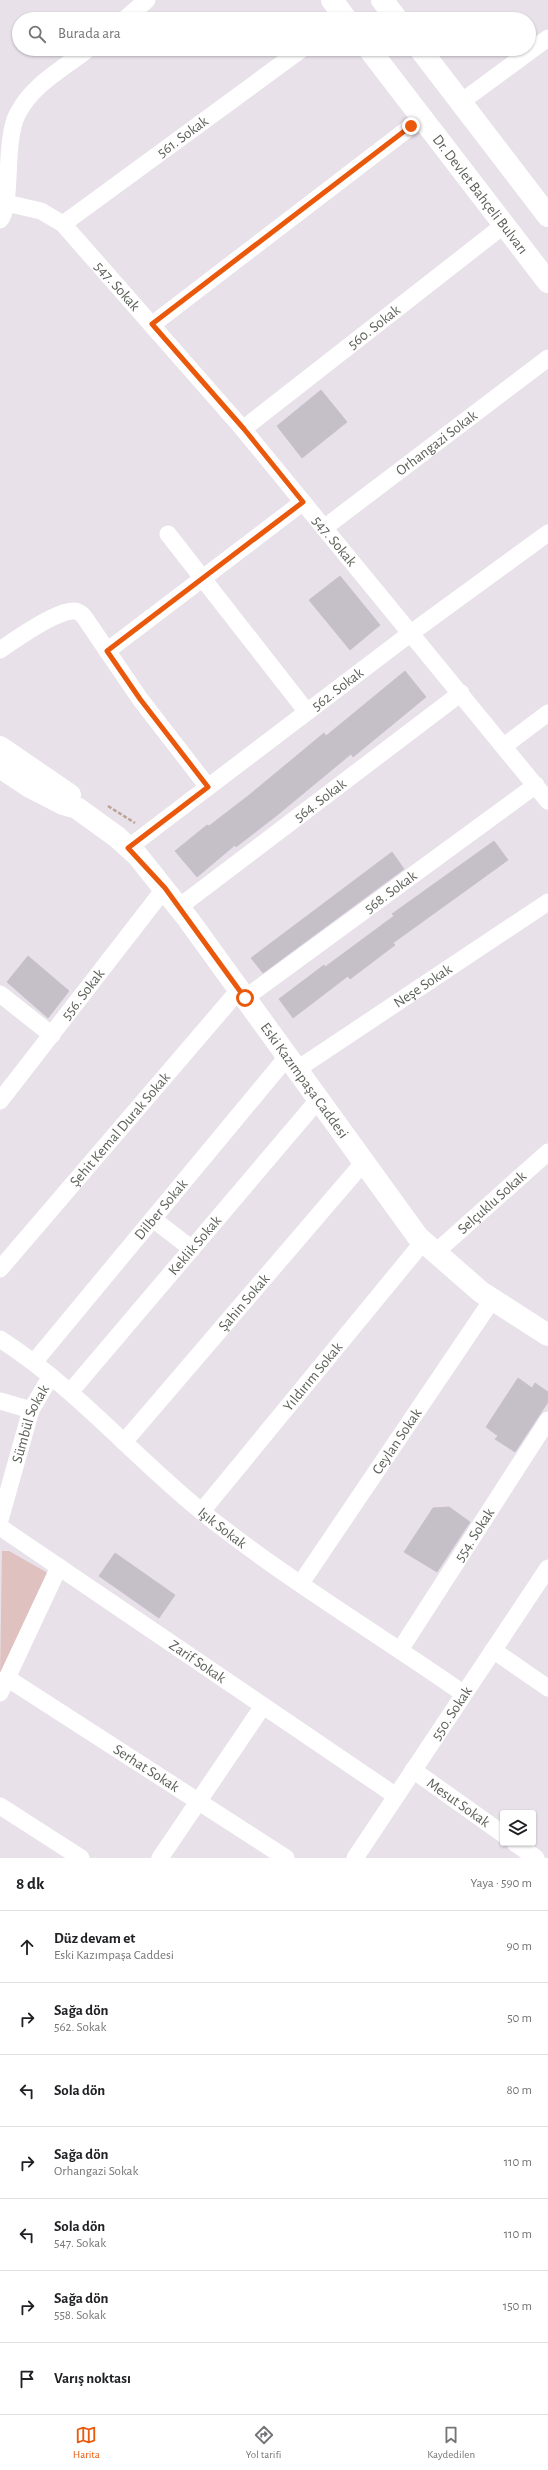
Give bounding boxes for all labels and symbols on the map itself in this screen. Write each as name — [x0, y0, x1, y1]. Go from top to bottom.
street label: 561. Sokak — [155, 113, 211, 160]
route end — [402, 117, 420, 135]
street label: Dr. Devlet Bahçeli Bulvarı — [430, 132, 531, 257]
street label: 547. Sokak — [92, 259, 143, 314]
street label: 560. Sokak — [345, 302, 403, 352]
street label: Orhangazi Sokak — [393, 408, 480, 479]
street label: 547. Sokak — [310, 513, 359, 569]
street label: 562. Sokak — [309, 665, 367, 714]
street label: 564. Sokak — [291, 776, 349, 825]
street label: 568. Sokak — [362, 868, 420, 916]
street label: Neşe Sokak — [391, 961, 455, 1011]
street label: 556. Sokak — [59, 966, 107, 1023]
route start — [236, 989, 254, 1007]
street label: Eski Kazımpaşa Caddesi — [258, 1020, 351, 1141]
street label: Şehit Kemal Durak Sokak — [67, 1070, 173, 1190]
street label: Selçuklu Sokak — [455, 1168, 529, 1237]
street label: Dilber Sokak — [132, 1176, 190, 1243]
street label: Keklik Sokak — [166, 1213, 224, 1278]
street label: Şahin Sokak — [216, 1271, 273, 1334]
street label: Yıldırım Sokak — [280, 1340, 345, 1414]
street label: Sümbül Sokak — [9, 1382, 52, 1465]
street label: Ceylan Sokak — [370, 1406, 425, 1477]
street label: Işık Sokak — [195, 1505, 249, 1551]
street label: 554. Sokak — [452, 1506, 497, 1564]
street label: Zarif Sokak — [166, 1637, 229, 1686]
street label: 550. Sokak — [429, 1684, 475, 1743]
street label: Serhat Sokak — [111, 1742, 182, 1795]
street label: Mesut Sokak — [424, 1775, 493, 1830]

